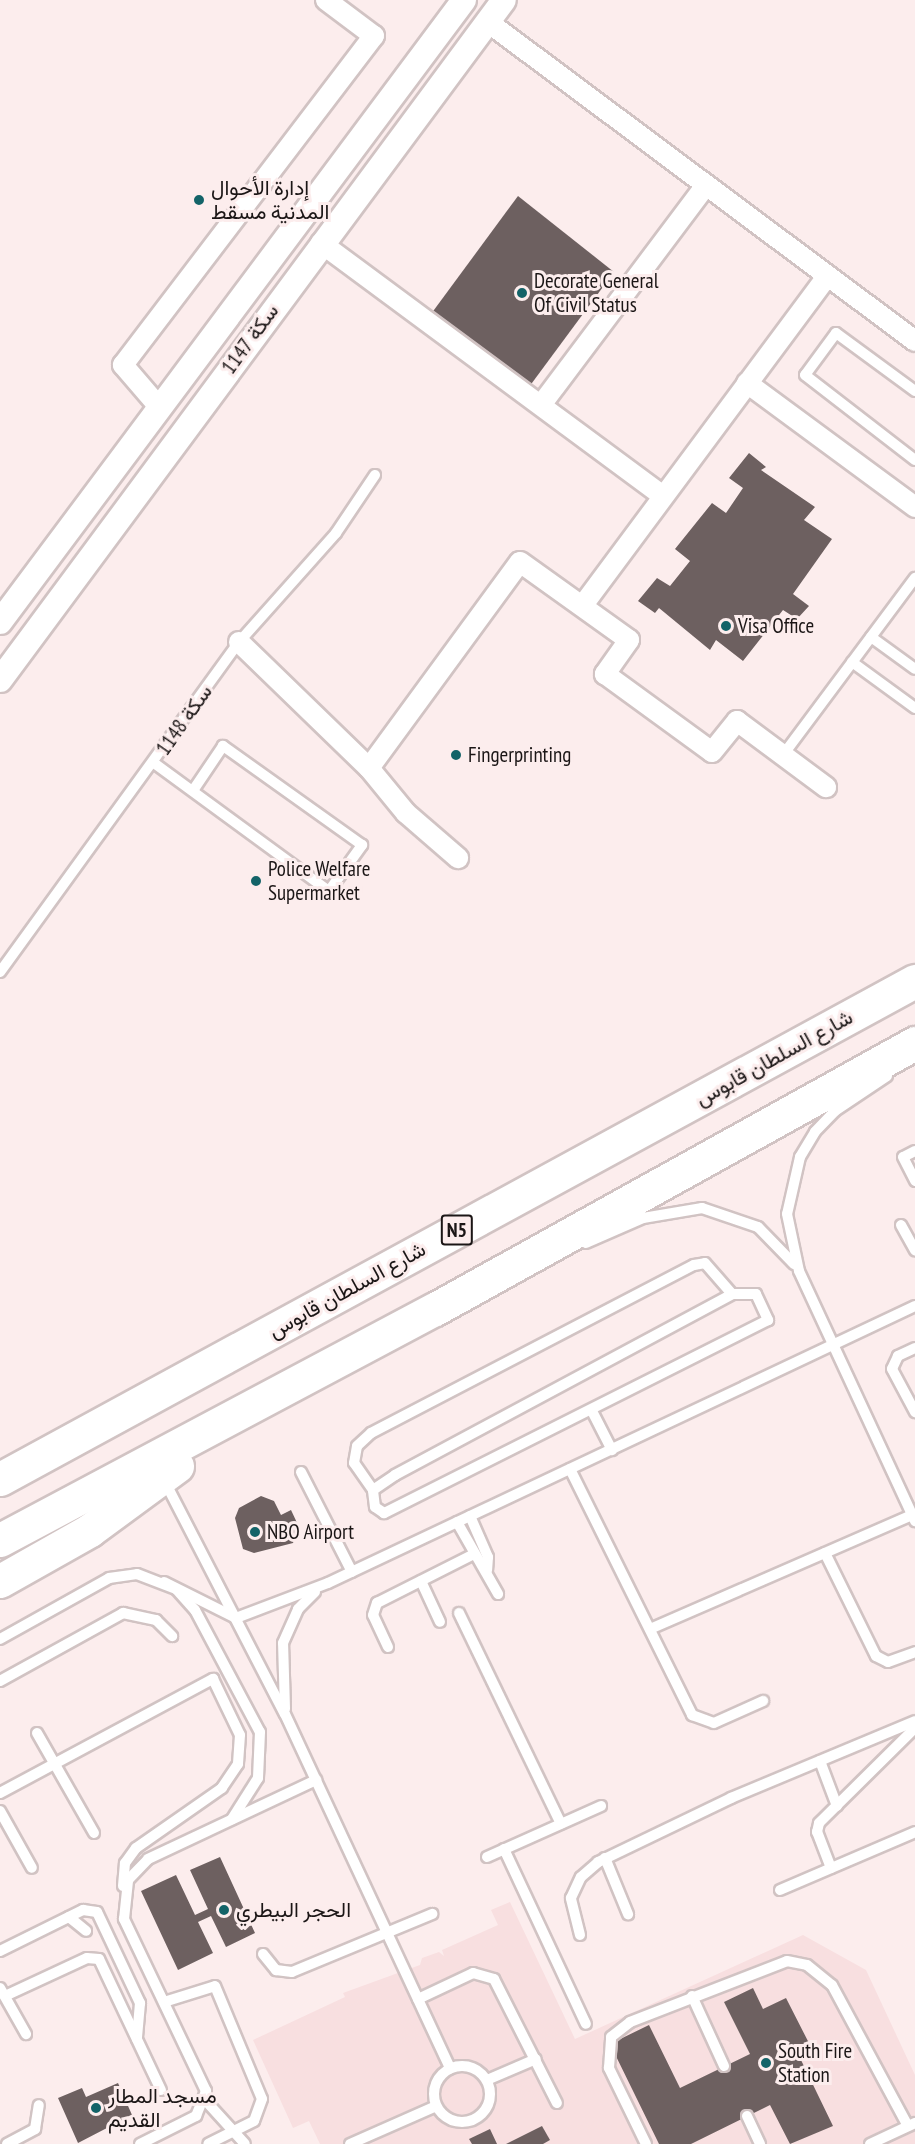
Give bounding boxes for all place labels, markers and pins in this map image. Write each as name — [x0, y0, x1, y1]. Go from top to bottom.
place label: إدارة الأحوال المدنية مسقط — [211, 175, 329, 225]
marker: إدارة الأحوال المدنية مسقط — [192, 193, 206, 207]
place label: Decorate General Of Civil Status — [534, 268, 659, 318]
marker: Decorate General Of Civil Status — [515, 286, 529, 300]
place label: Visa Office — [738, 613, 814, 639]
marker: Visa Office — [719, 619, 733, 633]
place label: Fingerprinting — [468, 742, 571, 768]
marker: Fingerprinting — [449, 748, 463, 762]
place label: Police Welfare Supermarket — [268, 856, 371, 906]
marker: Police Welfare Supermarket — [249, 874, 263, 888]
place label: NBO Airport — [267, 1519, 355, 1545]
marker: NBO Airport — [248, 1525, 262, 1539]
place label: الحجر البيطري — [236, 1897, 351, 1923]
marker: الحجر البيطري — [217, 1903, 231, 1917]
place label: South Fire Station — [778, 2038, 852, 2088]
marker: South Fire Station — [759, 2056, 773, 2070]
place label: مسجد المطار القديم — [108, 2083, 217, 2133]
marker: مسجد المطار القديم — [89, 2101, 103, 2115]

